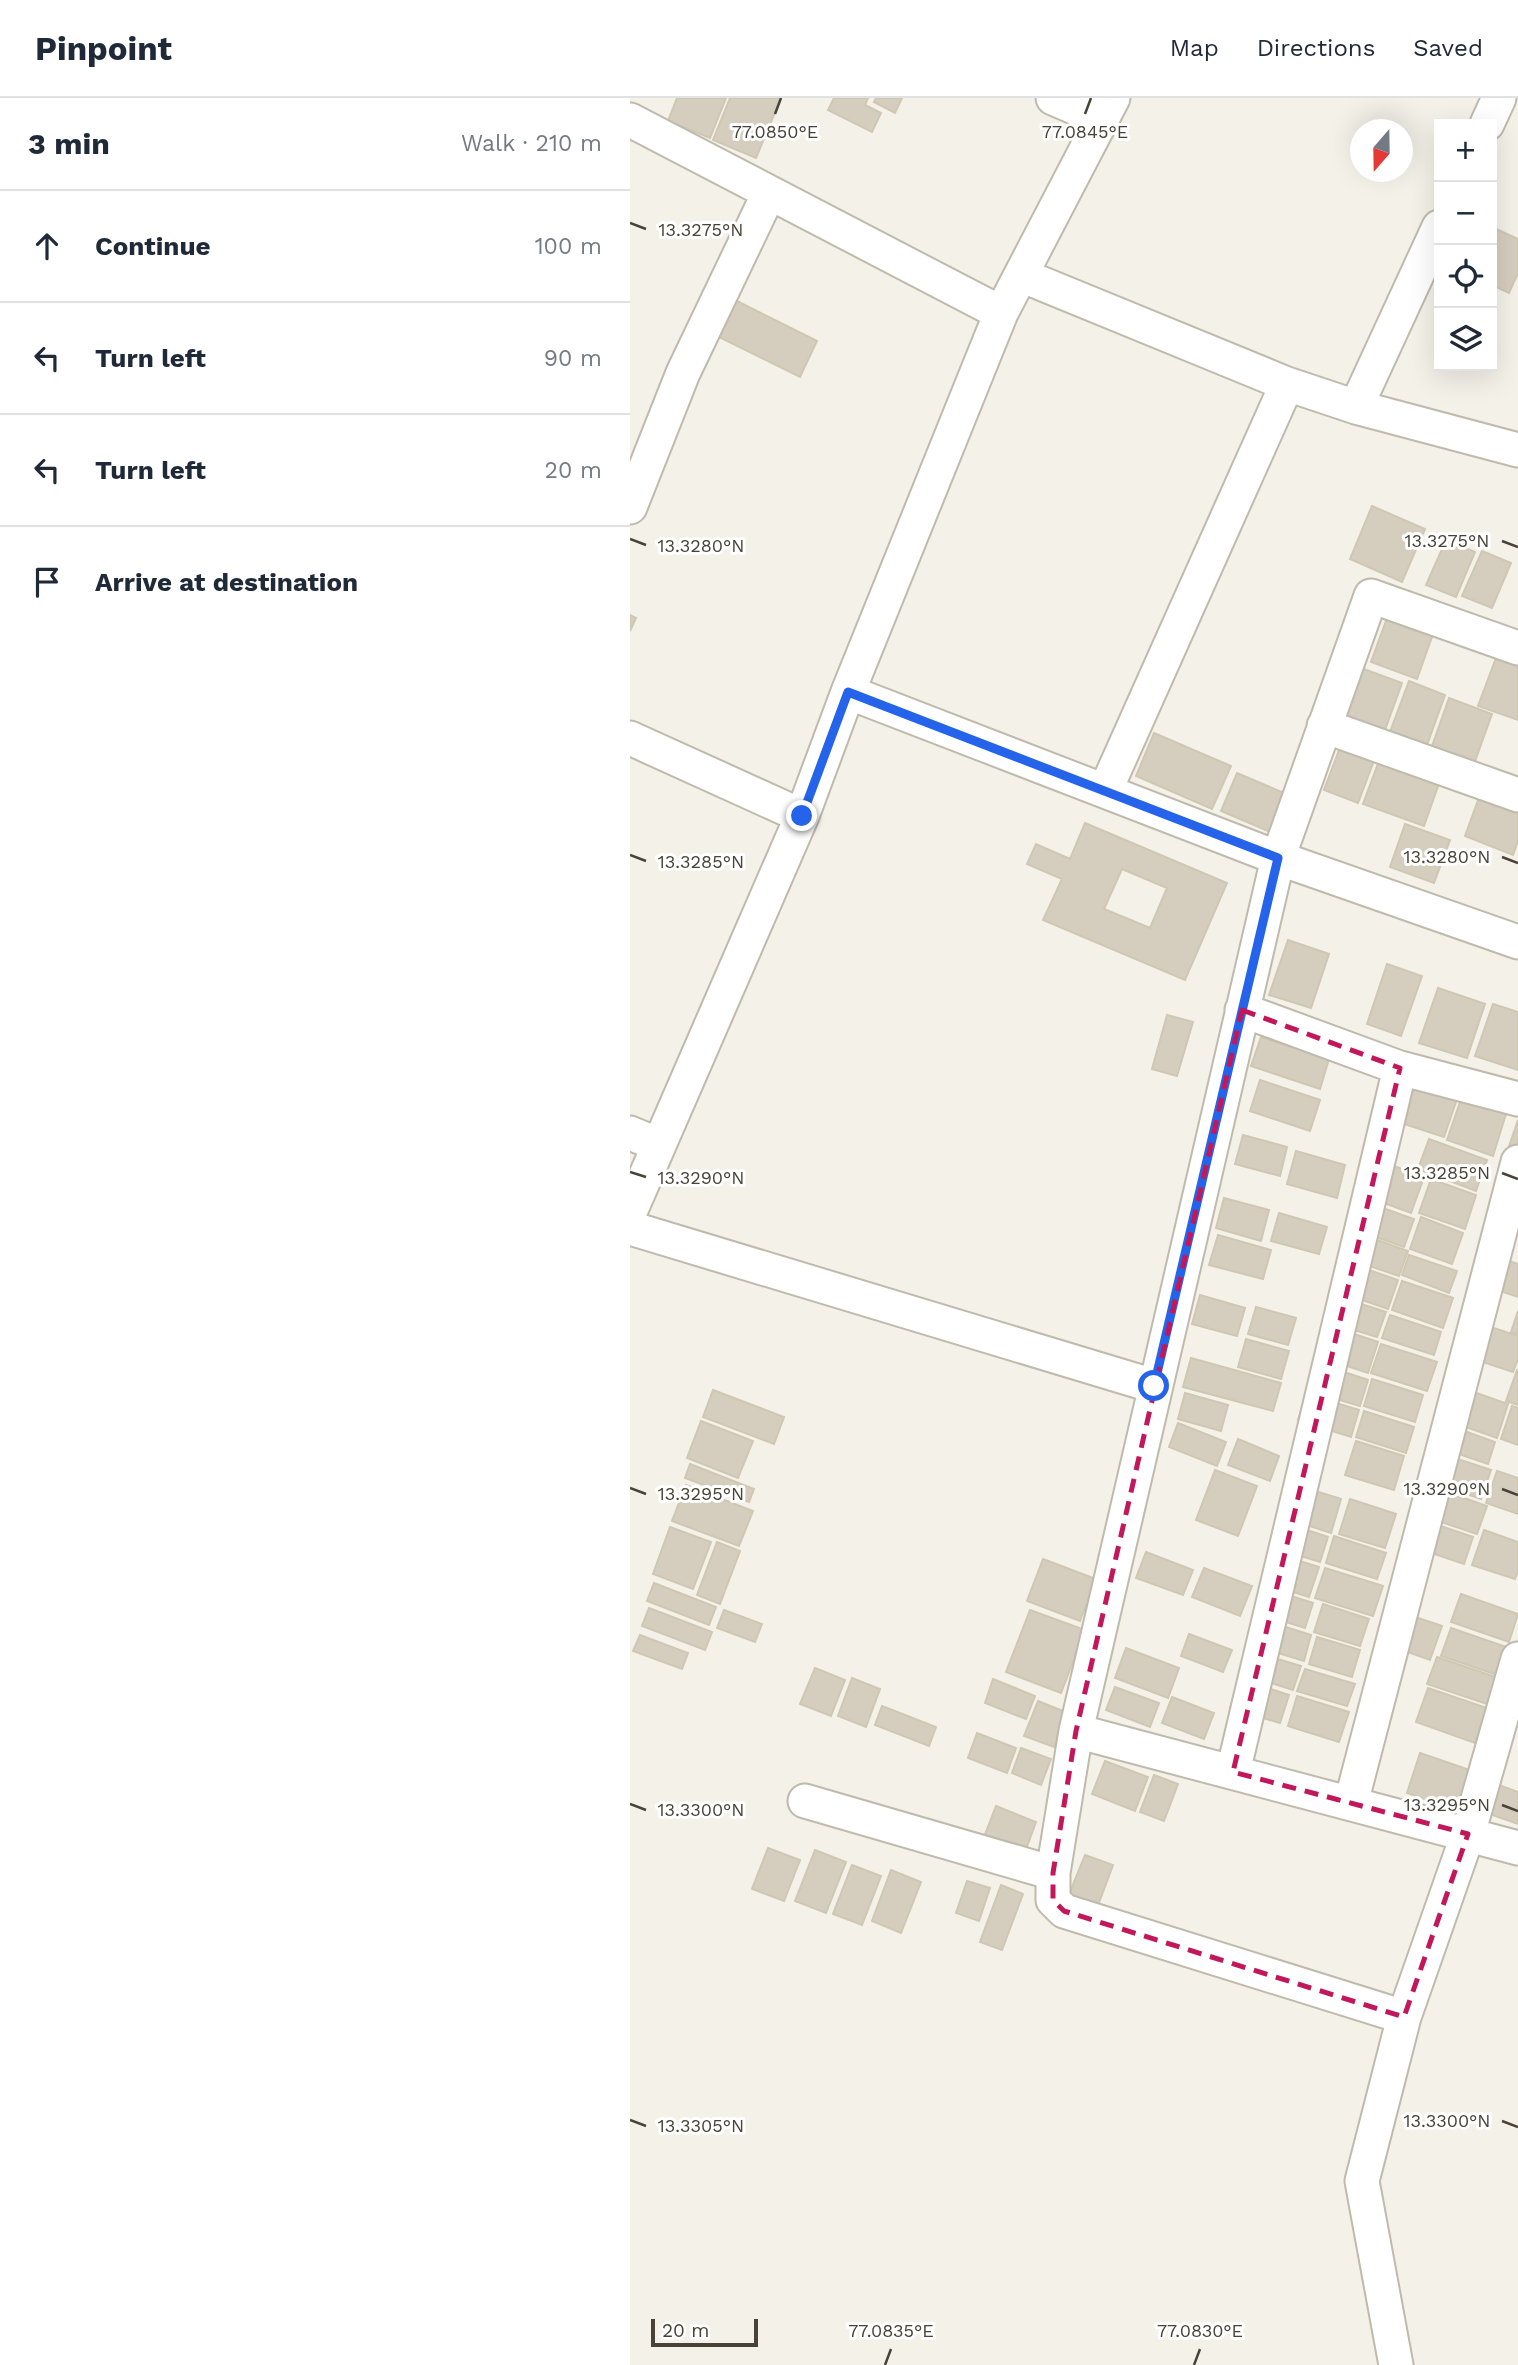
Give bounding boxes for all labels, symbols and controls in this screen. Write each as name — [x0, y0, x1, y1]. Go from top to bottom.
text: Pinpoint — [35, 29, 172, 68]
text: Map — [1170, 34, 1219, 62]
text: Directions — [1257, 34, 1375, 62]
text: Saved — [1413, 34, 1483, 62]
north arrow — [1350, 119, 1413, 182]
map controls — [1434, 119, 1497, 371]
button: + — [1434, 119, 1497, 182]
text: 77.0850°E — [732, 121, 818, 142]
text: 77.0845°E — [1042, 121, 1128, 142]
text: 3 min — [28, 126, 110, 161]
text: Walk · 210 m — [461, 130, 602, 157]
button: − — [1434, 182, 1497, 245]
text: 13.3275°N — [659, 219, 744, 240]
icon: ahead — [28, 227, 66, 265]
text: Continue — [95, 231, 211, 261]
text: 100 m — [535, 233, 602, 260]
button: locate — [1434, 245, 1497, 308]
button: layers — [1434, 308, 1497, 371]
icon: left — [28, 339, 66, 377]
text: Turn left — [95, 343, 206, 373]
text: 90 m — [544, 345, 602, 372]
icon: left — [28, 451, 66, 489]
text: Turn left — [95, 455, 206, 485]
text: 20 m — [545, 457, 602, 484]
text: 13.3275°N — [1405, 530, 1490, 551]
text: 13.3280°N — [657, 535, 745, 556]
icon: arrive — [28, 563, 66, 601]
text: Arrive at destination — [95, 567, 358, 597]
route end — [786, 800, 817, 831]
text: 13.3280°N — [1403, 846, 1491, 867]
text: 13.3285°N — [658, 851, 744, 872]
text: 13.3285°N — [1404, 1162, 1490, 1183]
text: 13.3290°N — [657, 1167, 745, 1188]
route start — [1138, 1370, 1169, 1401]
text: 13.3290°N — [1403, 1478, 1491, 1499]
text: 13.3295°N — [658, 1483, 744, 1504]
text: 13.3295°N — [1404, 1794, 1490, 1815]
text: 13.3300°N — [657, 1799, 745, 1820]
text: 13.3300°N — [1403, 2110, 1491, 2131]
text: 13.3305°N — [658, 2115, 744, 2136]
scale bar — [651, 2316, 758, 2348]
text: 20 m — [662, 2319, 709, 2342]
text: 77.0835°E — [848, 2320, 934, 2341]
text: 77.0830°E — [1157, 2320, 1243, 2341]

